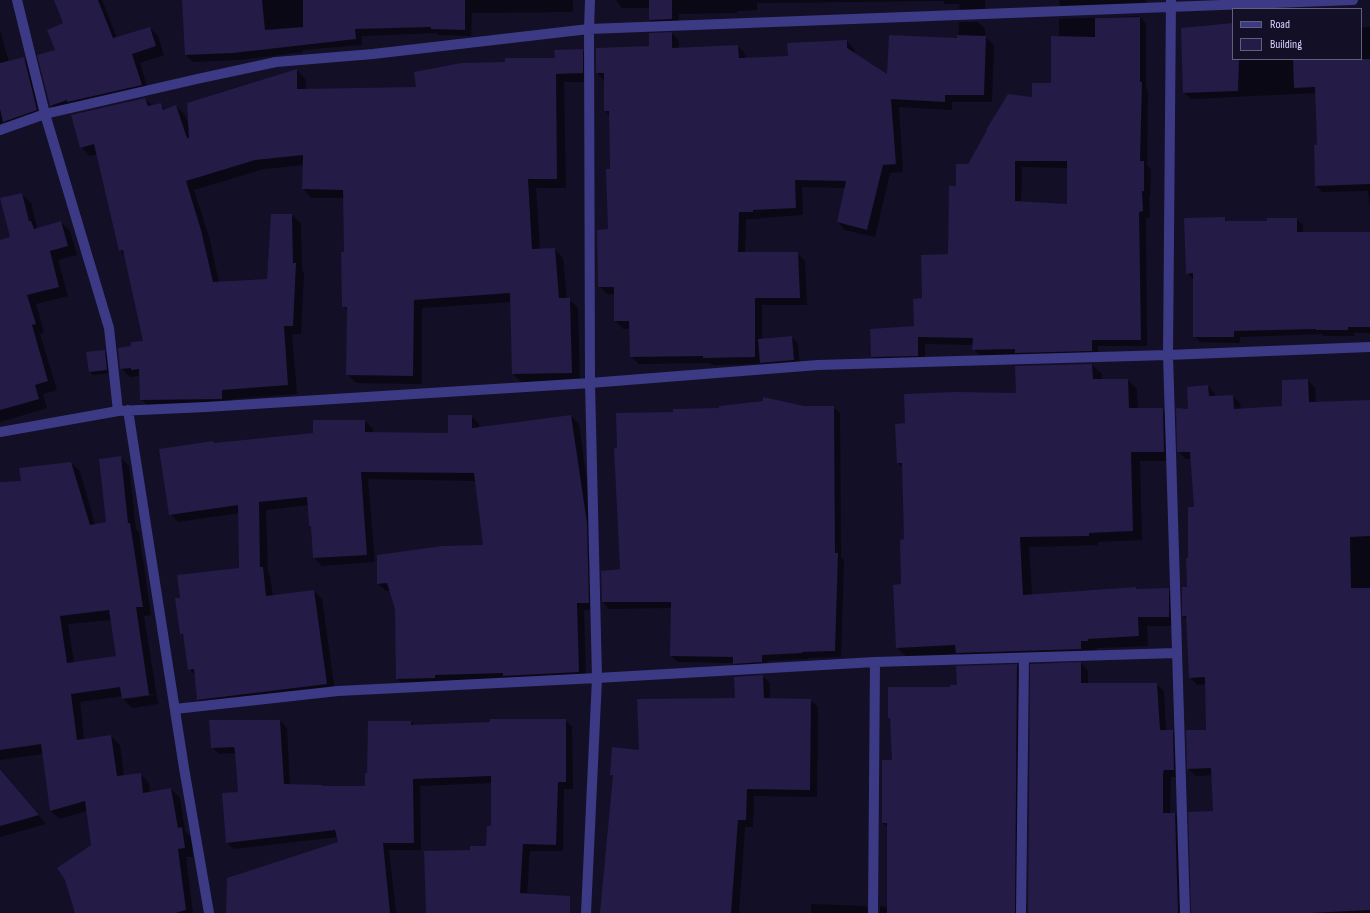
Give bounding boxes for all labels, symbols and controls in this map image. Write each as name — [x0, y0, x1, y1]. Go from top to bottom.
legend — [1232, 8, 1362, 60]
text: Road — [1270, 17, 1290, 32]
text: Building — [1270, 37, 1302, 52]

